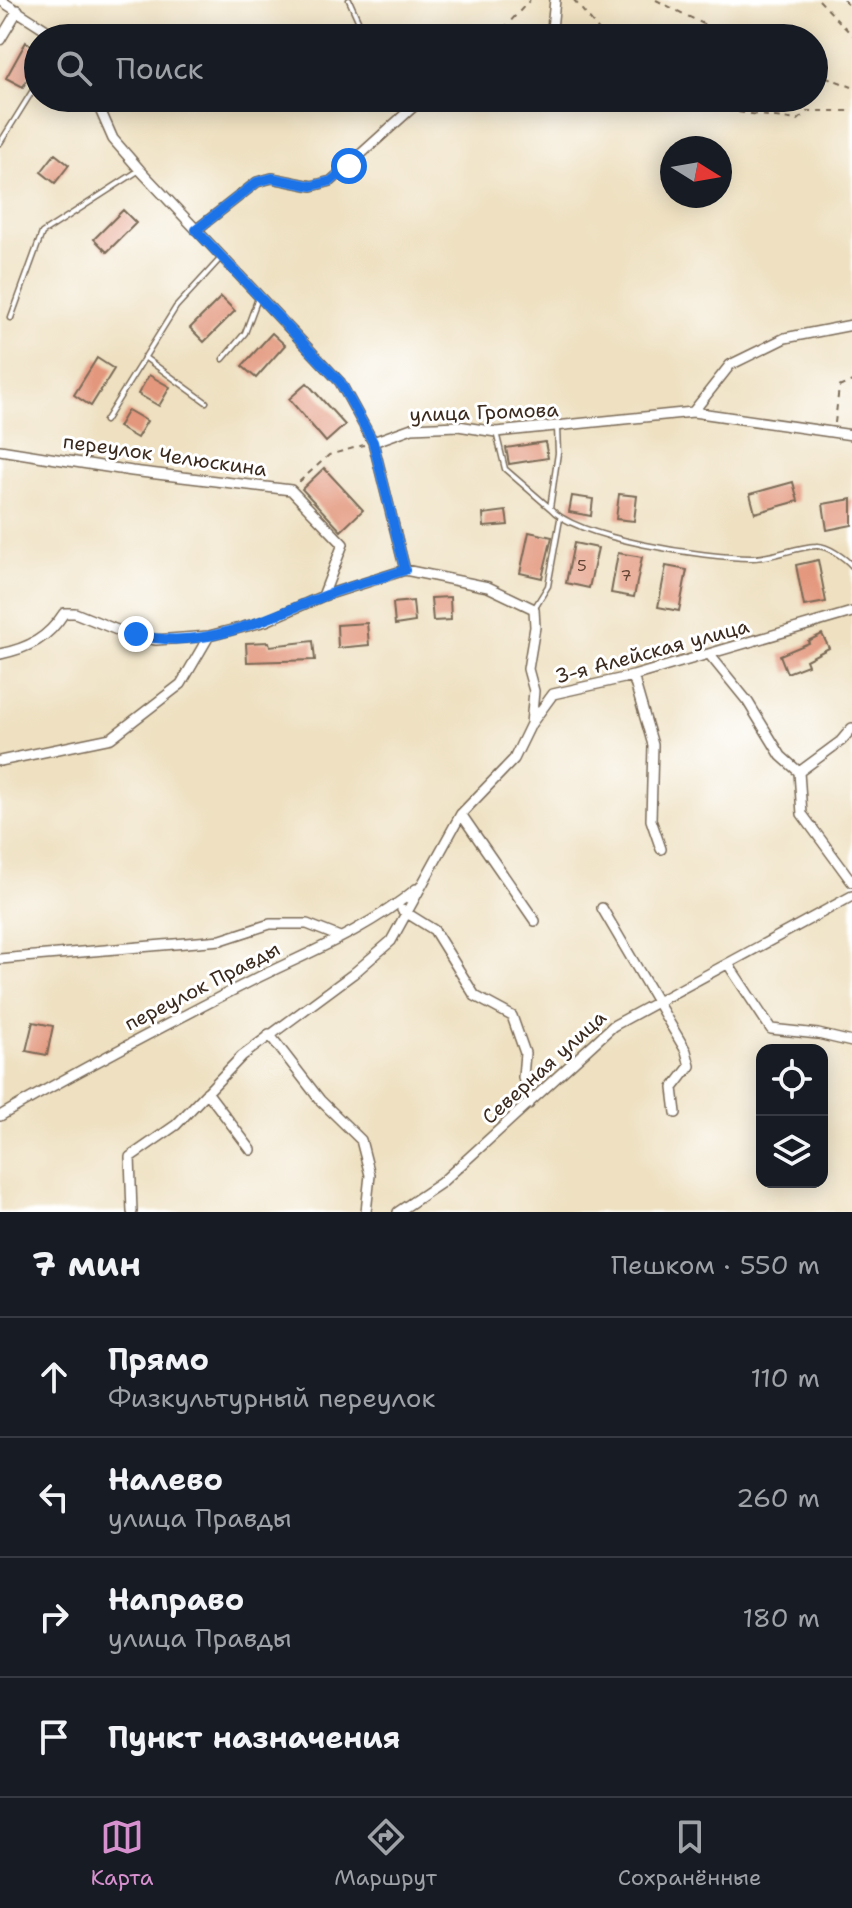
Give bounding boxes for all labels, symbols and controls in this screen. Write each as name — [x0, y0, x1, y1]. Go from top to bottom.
search box — [24, 24, 828, 112]
icon: search — [52, 46, 96, 90]
text: Поиск — [116, 48, 204, 89]
north arrow — [660, 136, 732, 208]
route start — [331, 148, 367, 184]
street label: улица Громова — [409, 396, 560, 428]
street label: переулок Челюскина — [62, 428, 269, 482]
house number: 5 — [577, 555, 587, 576]
house number: 7 — [620, 565, 632, 586]
street label: 3-я Алейская улица — [552, 612, 752, 689]
route end — [118, 616, 154, 652]
street label: переулок Правды — [120, 936, 284, 1036]
street label: Северная улица — [476, 1004, 612, 1130]
map controls — [756, 1044, 828, 1188]
button: locate — [756, 1044, 828, 1116]
button: layers — [756, 1116, 828, 1188]
text: 7 мин — [32, 1241, 141, 1287]
text: Пешком · 550 m — [611, 1247, 820, 1282]
text: Прямо — [108, 1339, 209, 1380]
icon: ahead — [32, 1355, 76, 1399]
text: 110 m — [750, 1360, 820, 1395]
text: Физкультурный переулок — [108, 1380, 435, 1415]
text: Налево — [108, 1459, 223, 1500]
icon: left — [32, 1475, 76, 1519]
text: 260 m — [736, 1480, 820, 1515]
text: улица Правды — [108, 1500, 292, 1535]
text: Направо — [108, 1579, 244, 1620]
icon: right — [32, 1595, 76, 1639]
text: 180 m — [742, 1600, 820, 1635]
text: улица Правды — [108, 1620, 292, 1655]
icon: arrive — [32, 1715, 76, 1759]
text: Пункт назначения — [108, 1717, 400, 1758]
tab: Карта — [90, 1815, 153, 1892]
tab: Маршрут — [334, 1815, 437, 1892]
tab: Сохранённые — [618, 1815, 762, 1892]

